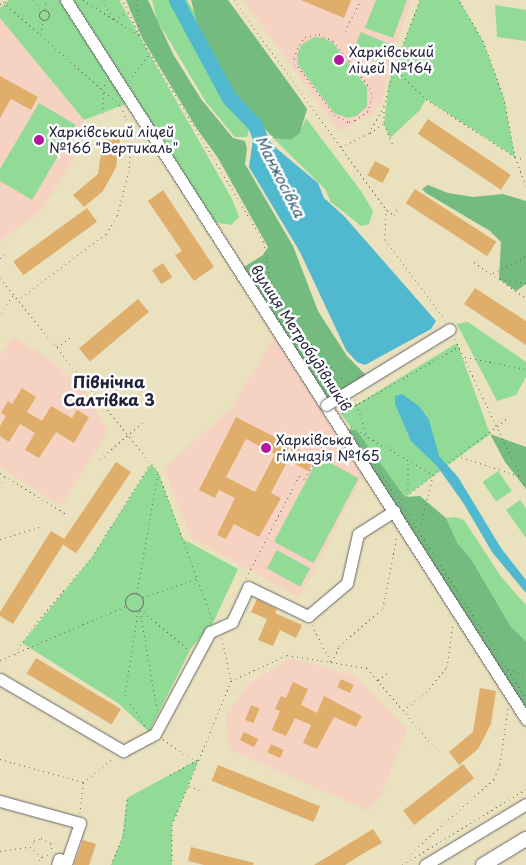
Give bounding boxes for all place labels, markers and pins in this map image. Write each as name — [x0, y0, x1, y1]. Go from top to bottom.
place label: Харківський ліцей №164 — [349, 44, 434, 76]
marker: Харківський ліцей №164 — [333, 54, 345, 66]
place label: Харківський ліцей №166 "Вертикаль" — [49, 124, 180, 156]
marker: Харківський ліцей №166 "Вертикаль" — [33, 134, 45, 146]
place label: Харківська гімназія №165 — [276, 432, 380, 464]
marker: Харківська гімназія №165 — [260, 442, 272, 454]

